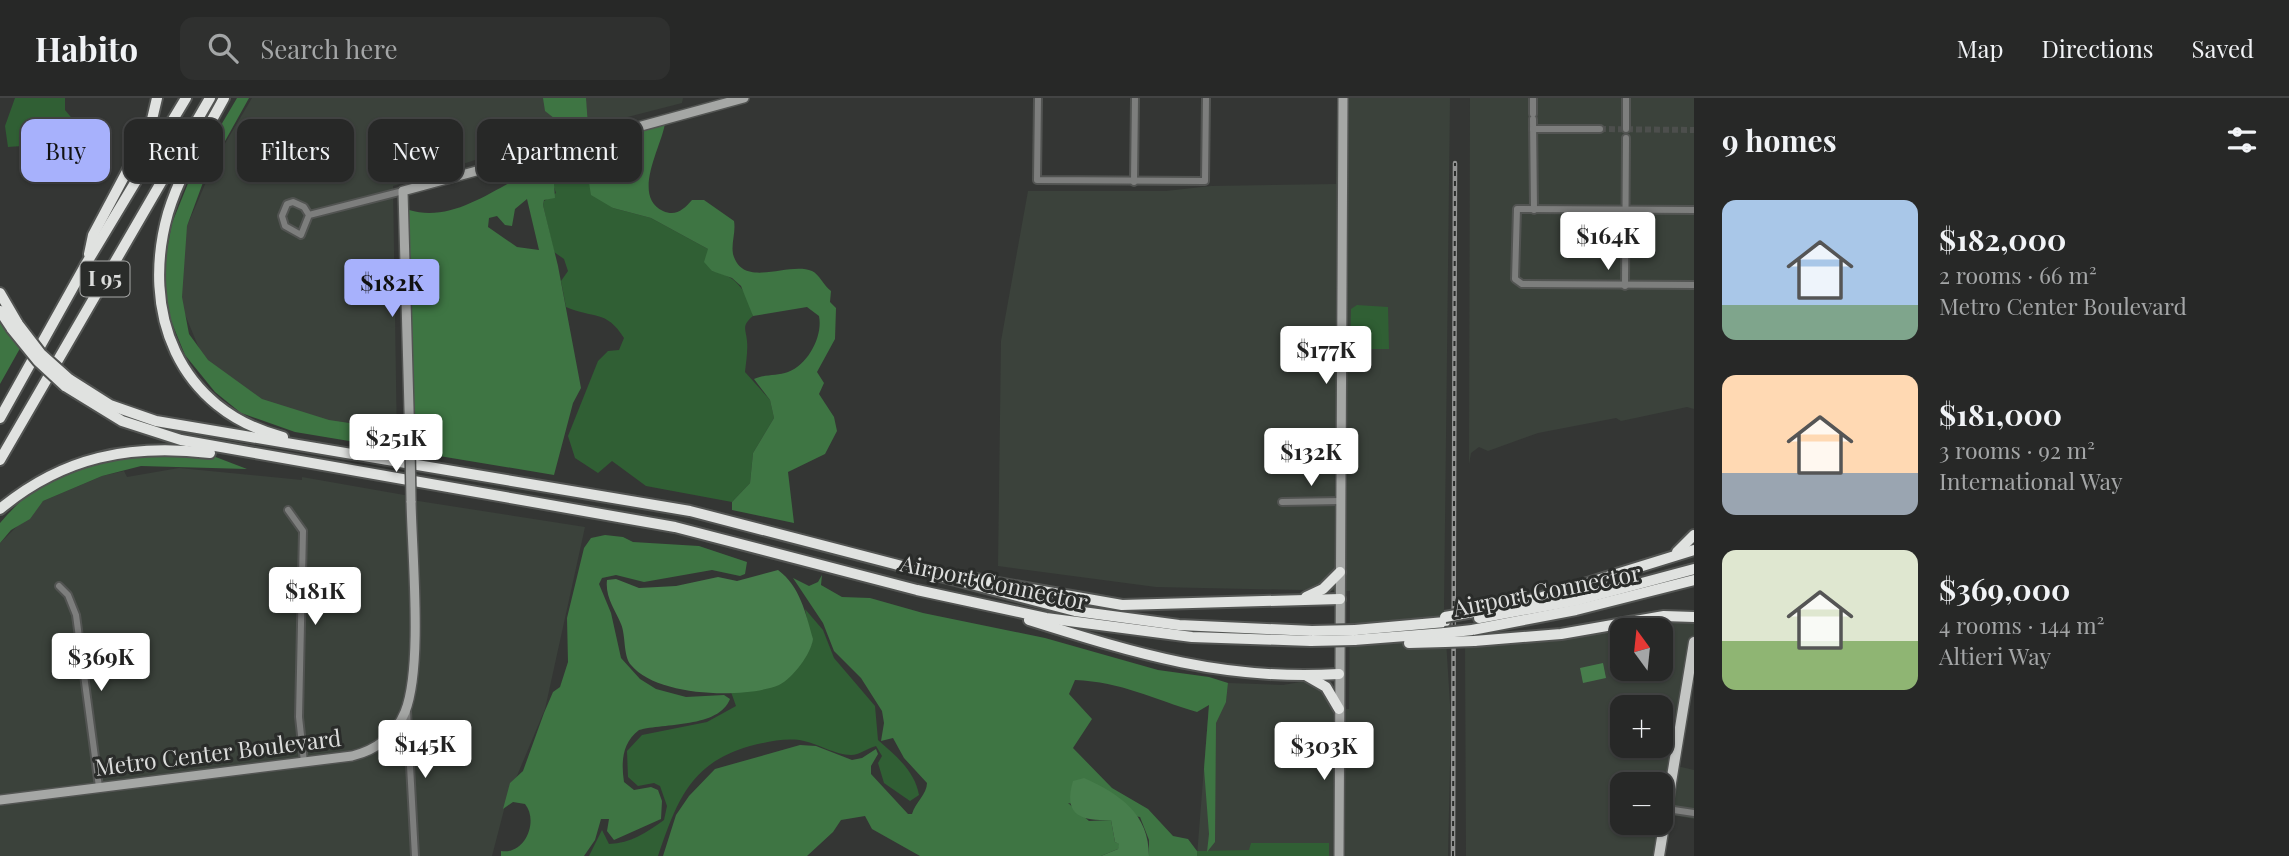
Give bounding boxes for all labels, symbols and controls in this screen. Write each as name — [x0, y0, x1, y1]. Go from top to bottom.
search box — [180, 17, 670, 80]
text: Habito — [35, 26, 138, 70]
icon: search — [204, 29, 242, 67]
text: Search here — [260, 31, 398, 66]
text: Map — [1957, 32, 2003, 64]
text: Directions — [2041, 32, 2154, 64]
text: Saved — [2192, 32, 2254, 64]
chip: Buy — [21, 119, 110, 182]
chip: Rent — [124, 119, 223, 182]
chip: Filters — [237, 119, 354, 182]
chip: New — [368, 119, 463, 182]
chip: Apartment — [477, 119, 642, 182]
text: 9 homes — [1722, 120, 1837, 160]
icon: filters — [2223, 121, 2261, 159]
pin: $164K — [1559, 212, 1657, 272]
text: $164K — [1576, 219, 1640, 250]
text: $182,000 — [1939, 219, 2066, 259]
icon: home — [1778, 228, 1862, 312]
text: 2 rooms · 66 m² — [1939, 259, 2097, 290]
pin: $182K — [343, 260, 441, 319]
road number: I 95 — [80, 262, 130, 296]
text: $182K — [360, 266, 424, 297]
text: Metro Center Boulevard — [1939, 290, 2187, 321]
pin: $177K — [1277, 327, 1375, 386]
text: $177K — [1296, 333, 1356, 364]
text: $181,000 — [1939, 394, 2062, 434]
icon: home — [1778, 403, 1862, 487]
pin: $251K — [347, 414, 445, 474]
text: $251K — [365, 421, 427, 452]
pin: $132K — [1262, 428, 1360, 488]
text: 3 rooms · 92 m² — [1939, 434, 2095, 465]
text: $132K — [1280, 435, 1342, 466]
text: International Way — [1939, 465, 2123, 496]
street label: Airport Connector — [897, 546, 1091, 617]
street label: Airport Connector — [1449, 556, 1643, 623]
pin: $181K — [266, 568, 364, 627]
text: $369,000 — [1939, 569, 2070, 609]
text: $181K — [285, 574, 345, 605]
icon: home — [1778, 578, 1862, 662]
text: 4 rooms · 144 m² — [1939, 609, 2104, 640]
north arrow — [1610, 618, 1673, 681]
map controls — [1610, 618, 1673, 835]
pin: $369K — [52, 634, 150, 693]
text: $369K — [68, 640, 134, 671]
text: Altieri Way — [1939, 640, 2051, 671]
button: + — [1610, 695, 1673, 758]
pin: $145K — [376, 720, 474, 780]
street label: Metro Center Boulevard — [93, 721, 343, 782]
pin: $303K — [1275, 722, 1373, 782]
text: $145K — [394, 727, 456, 758]
text: $303K — [1291, 729, 1357, 760]
button: − — [1610, 772, 1673, 835]

